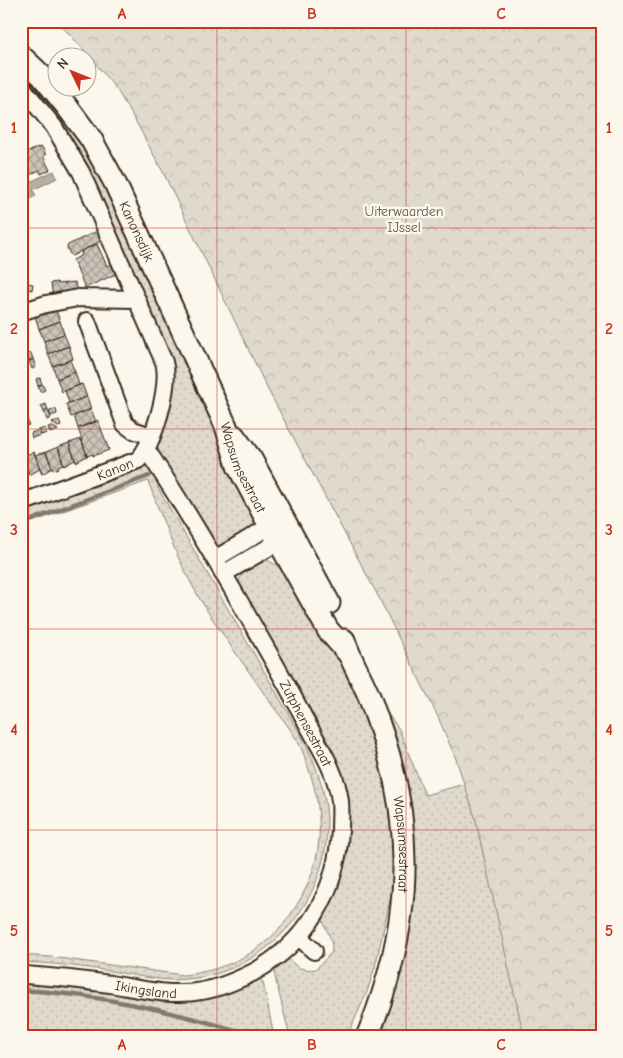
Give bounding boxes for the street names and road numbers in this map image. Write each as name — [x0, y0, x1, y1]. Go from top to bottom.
street label: Kanonsdijk — [115, 199, 158, 265]
street label: Wapsumsestraat — [216, 420, 270, 517]
street label: Kanon — [94, 454, 136, 484]
street label: Zutphensestraat — [276, 677, 336, 770]
street label: Wapsumsestraat — [389, 795, 412, 894]
street label: Ikingsland — [114, 977, 177, 1002]

